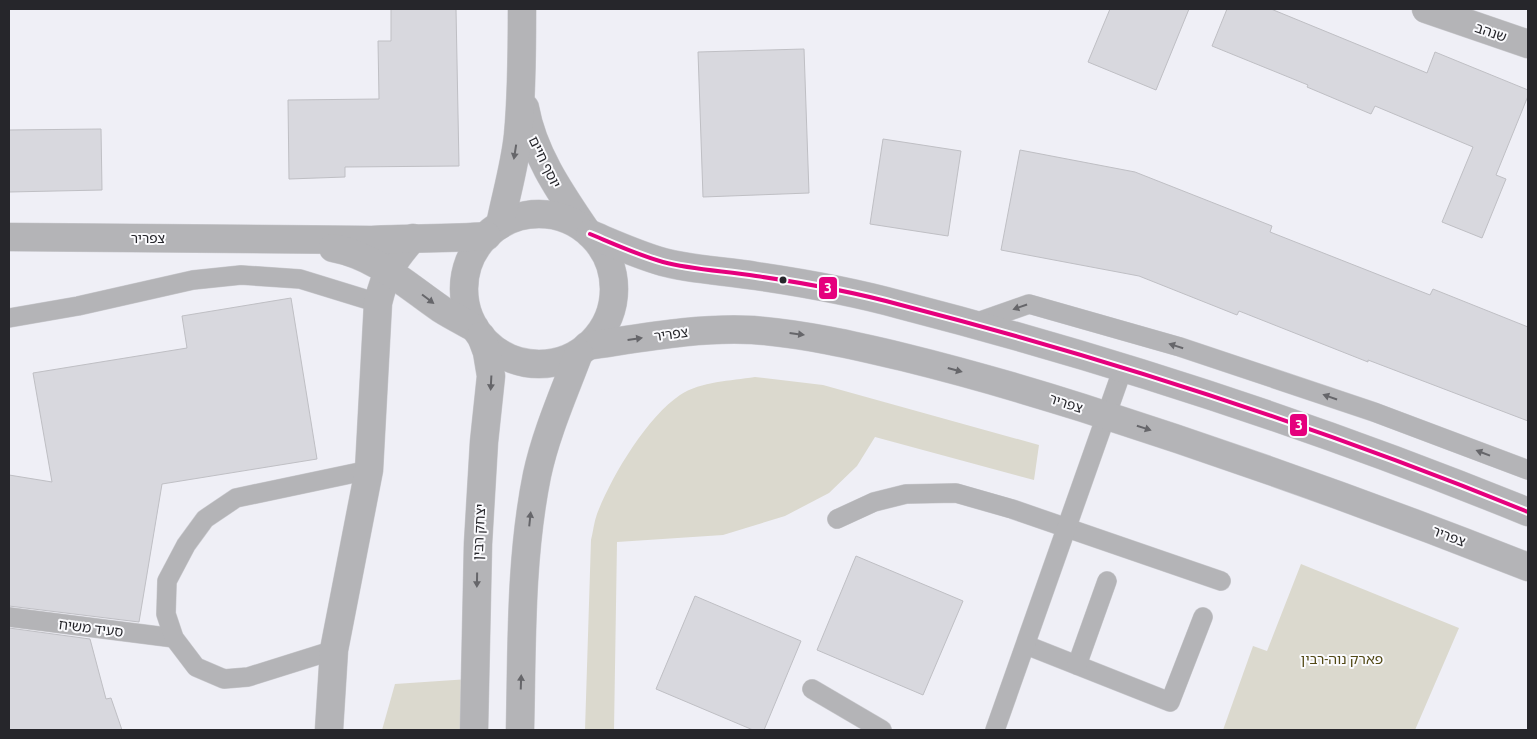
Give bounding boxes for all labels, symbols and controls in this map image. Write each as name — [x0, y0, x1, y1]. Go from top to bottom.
street label: שנהב — [1473, 19, 1509, 45]
street label: יוסף חיים — [526, 134, 564, 190]
one-way arrow — [511, 145, 519, 161]
street label: צפריר — [131, 230, 165, 246]
unlabelled marker — [778, 275, 788, 285]
line badge: 3 — [818, 276, 838, 300]
text: 3 — [824, 280, 832, 296]
one-way arrow — [421, 294, 435, 304]
one-way arrow — [1012, 303, 1027, 311]
street label: צפריר — [653, 324, 689, 344]
one-way arrow — [789, 330, 805, 338]
one-way arrow — [627, 335, 643, 343]
one-way arrow — [1168, 341, 1183, 349]
one-way arrow — [948, 366, 963, 374]
one-way arrow — [486, 376, 494, 392]
street label: צפריר — [1047, 390, 1085, 416]
one-way arrow — [1322, 393, 1337, 401]
line badge: 3 — [1289, 413, 1308, 437]
text: 3 — [1295, 417, 1303, 433]
one-way arrow — [1137, 424, 1152, 432]
one-way arrow — [1475, 449, 1490, 456]
street label: יצחק רבין — [470, 503, 488, 561]
one-way arrow — [527, 511, 535, 527]
street label: צפריר — [1430, 522, 1468, 550]
one-way arrow — [473, 573, 481, 589]
street label: סעיד משיח — [58, 616, 124, 640]
park label: פארק נוה-רבין — [1301, 651, 1383, 667]
one-way arrow — [518, 673, 526, 689]

